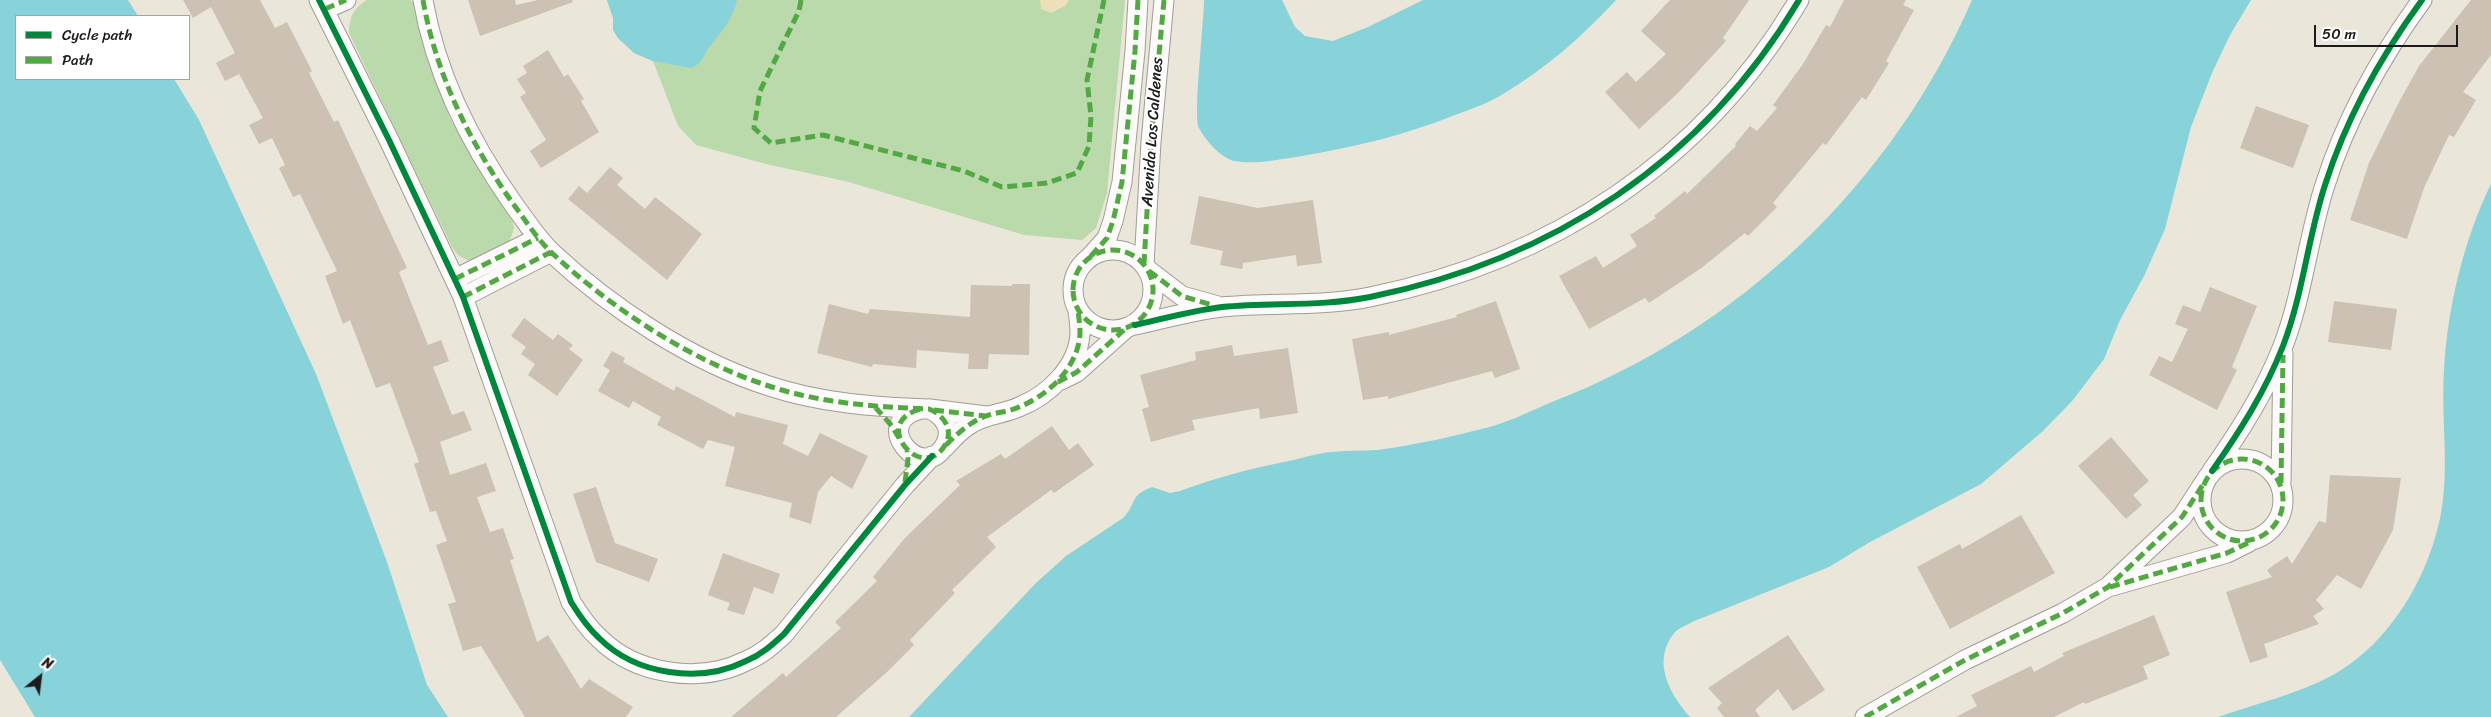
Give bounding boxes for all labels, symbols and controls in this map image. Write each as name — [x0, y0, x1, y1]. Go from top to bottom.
legend — [15, 15, 190, 80]
scale bar — [2316, 15, 2460, 47]
text: 50 m — [2322, 21, 2356, 47]
text: Cycle path — [62, 22, 132, 48]
text: Path — [62, 47, 93, 73]
street label: Avenida Los Caldenes — [1138, 57, 1168, 207]
text: N — [37, 650, 58, 677]
north arrow — [15, 652, 65, 702]

